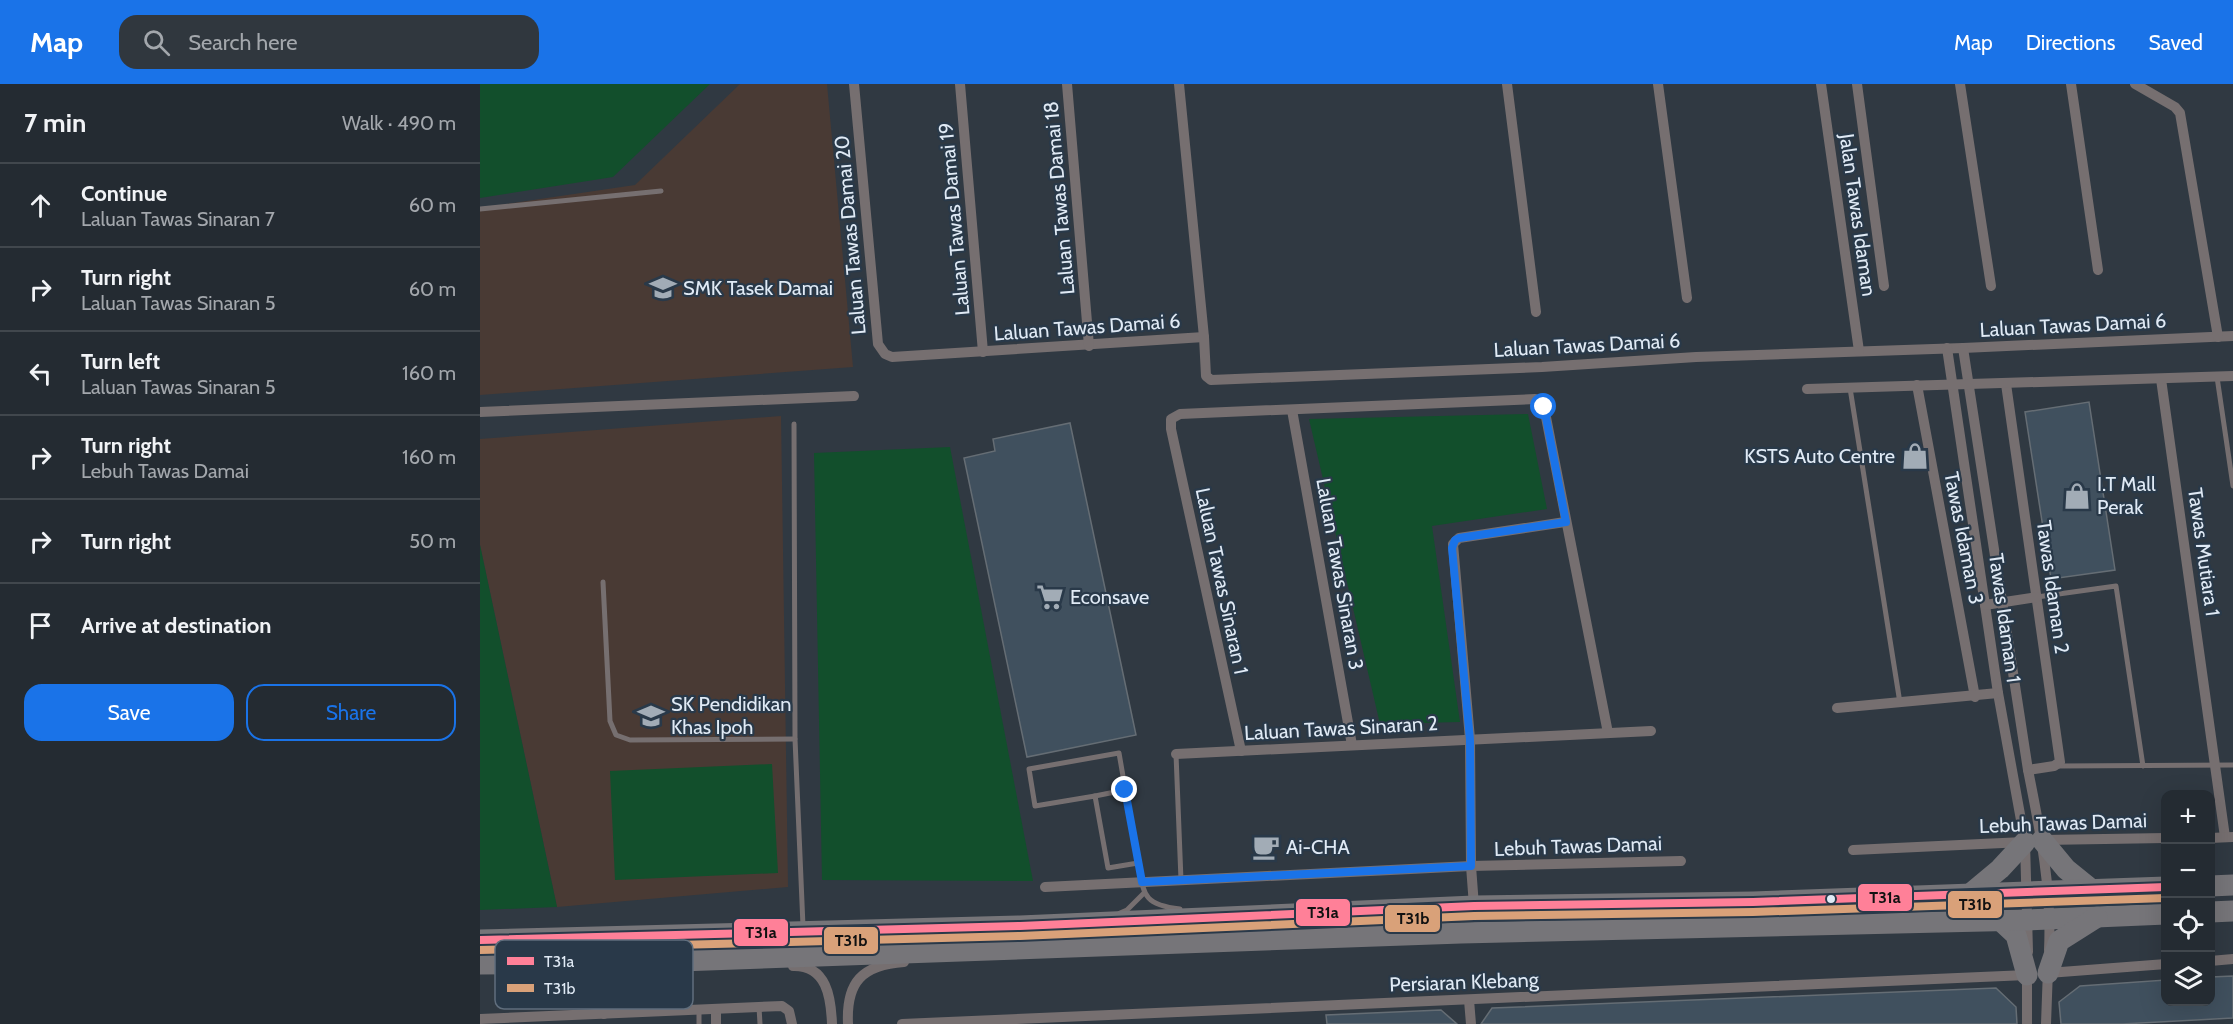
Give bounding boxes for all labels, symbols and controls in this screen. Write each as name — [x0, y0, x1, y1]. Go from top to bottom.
search box — [119, 15, 539, 69]
text: Map — [30, 25, 83, 59]
icon: search — [140, 26, 173, 59]
text: Search here — [188, 29, 297, 56]
text: Map — [1954, 30, 1993, 55]
text: Directions — [2026, 30, 2115, 55]
text: Saved — [2148, 30, 2203, 55]
street label: Laluan Tawas Damai 18 — [1039, 100, 1079, 296]
text: 7 min — [24, 107, 86, 139]
text: Walk · 490 m — [342, 111, 456, 135]
street label: Laluan Tawas Damai 19 — [934, 122, 974, 316]
street label: Jalan Tawas Idaman — [1835, 131, 1881, 298]
street label: Laluan Tawas Damai 20 — [829, 134, 871, 336]
text: Continue — [81, 180, 167, 207]
icon: ahead — [24, 189, 57, 222]
text: 60 m — [409, 193, 456, 217]
text: Laluan Tawas Sinaran 7 — [81, 207, 275, 231]
text: Turn right — [81, 264, 171, 291]
icon: right — [24, 273, 57, 306]
school or university icon: SMK Tasek Damai — [648, 273, 678, 303]
place label: SMK Tasek Damai — [683, 276, 833, 300]
text: 60 m — [409, 277, 456, 301]
text: Laluan Tawas Sinaran 5 — [81, 291, 276, 315]
street label: Laluan Tawas Damai 6 — [1979, 308, 2167, 342]
street label: Laluan Tawas Damai 6 — [993, 309, 1181, 345]
street label: Laluan Tawas Damai 6 — [1493, 328, 1681, 362]
text: Turn left — [81, 348, 160, 375]
icon: left — [24, 357, 57, 390]
text: 160 m — [402, 361, 456, 385]
text: Laluan Tawas Sinaran 5 — [81, 375, 276, 399]
route start — [1530, 393, 1556, 419]
text: Turn right — [81, 432, 171, 459]
icon: right — [24, 441, 57, 474]
shop icon: KSTS Auto Centre — [1900, 441, 1930, 471]
place label: KSTS Auto Centre — [1744, 444, 1895, 468]
text: 160 m — [402, 445, 456, 469]
text: Lebuh Tawas Damai — [81, 459, 249, 483]
street label: Tawas Idaman 3 — [1939, 470, 1989, 606]
place label: I.T Mall Perak — [2097, 472, 2156, 519]
street label: Laluan Tawas Sinaran 3 — [1311, 476, 1369, 672]
shop icon: I.T Mall Perak — [2062, 481, 2092, 511]
street label: Laluan Tawas Sinaran 1 — [1190, 485, 1254, 677]
street label: Tawas Mutiara 1 — [2183, 486, 2225, 618]
street label: Tawas Idaman 2 — [2032, 519, 2074, 655]
icon: right — [24, 525, 57, 558]
text: Turn right — [81, 528, 171, 555]
text: 50 m — [409, 529, 456, 553]
street label: Tawas Idaman 1 — [1984, 552, 2026, 684]
supermarket icon: Econsave — [1035, 582, 1065, 612]
place label: Econsave — [1070, 585, 1149, 609]
icon: arrive — [24, 609, 57, 642]
text: Arrive at destination — [81, 612, 271, 639]
button: Save — [24, 684, 234, 741]
button: Share — [246, 684, 456, 741]
place label: SK Pendidikan Khas Ipoh — [671, 692, 791, 739]
school or university icon: SK Pendidikan Khas Ipoh — [636, 701, 666, 731]
street label: Laluan Tawas Sinaran 2 — [1243, 711, 1439, 745]
route end — [1111, 776, 1137, 802]
map controls — [2161, 790, 2215, 1006]
button: + — [2161, 790, 2215, 844]
street label: Lebuh Tawas Damai — [1979, 808, 2147, 838]
street label: Lebuh Tawas Damai — [1494, 831, 1662, 861]
cafe icon: Ai-CHA — [1251, 832, 1281, 862]
place label: Ai-CHA — [1286, 835, 1350, 859]
button: − — [2161, 844, 2215, 898]
line badge: T31a — [1857, 883, 1913, 912]
text: T31a — [1869, 888, 1901, 907]
line badge: T31b — [1947, 890, 2003, 919]
unlabelled marker — [1825, 893, 1837, 905]
text: T31b — [1959, 895, 1991, 914]
line badge: T31a — [1295, 898, 1351, 927]
button: locate — [2161, 898, 2215, 952]
text: T31a — [1307, 903, 1339, 922]
line badge: T31b — [1384, 904, 1441, 933]
text: T31b — [1397, 909, 1429, 928]
line badge: T31a — [733, 918, 789, 947]
text: T31a — [745, 923, 777, 942]
line badge: T31b — [823, 926, 879, 955]
text: T31b — [835, 931, 867, 950]
legend — [495, 940, 693, 1009]
text: T31a — [544, 952, 574, 971]
button: layers — [2161, 952, 2215, 1006]
street label: Persiaran Klebang — [1389, 967, 1540, 997]
text: T31b — [544, 979, 575, 998]

